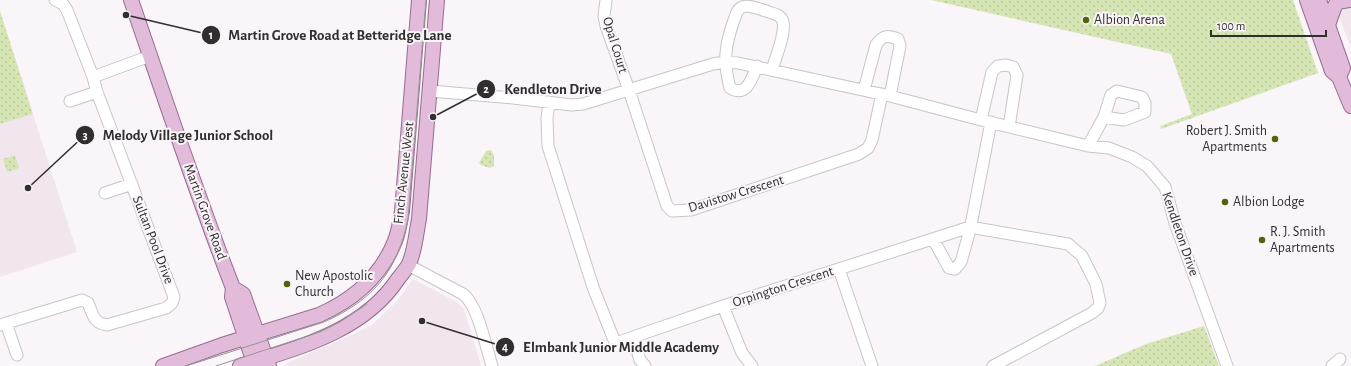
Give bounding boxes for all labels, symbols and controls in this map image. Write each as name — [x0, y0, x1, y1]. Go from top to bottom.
scale bar — [1211, 12, 1326, 38]
place label: Albion Arena — [1094, 13, 1166, 27]
street label: Opal Court — [600, 15, 630, 75]
marker: Albion Arena — [1081, 15, 1091, 25]
text: 100 m — [1217, 20, 1245, 32]
callout: Martin Grove Road at Betteridge Lane — [201, 21, 460, 48]
text: Martin Grove Road at Betteridge Lane — [228, 28, 452, 43]
text: 1 — [209, 29, 213, 41]
callout: Kendleton Drive — [476, 75, 610, 102]
text: Kendleton Drive — [504, 82, 602, 97]
text: 2 — [483, 83, 489, 95]
callout: Melody Village Junior School — [75, 121, 281, 148]
street label: Finch Avenue West — [392, 121, 416, 225]
place label: Robert J. Smith Apartments — [1186, 124, 1267, 154]
text: Melody Village Junior School — [103, 128, 273, 143]
text: 3 — [82, 129, 88, 141]
marker: Robert J. Smith Apartments — [1270, 134, 1280, 144]
street label: Martin Grove Road — [181, 162, 229, 262]
street label: Davistow Crescent — [687, 173, 786, 215]
street label: Kendleton Drive — [1159, 190, 1201, 278]
street label: Sultan Pool Drive — [130, 194, 176, 286]
place label: Albion Lodge — [1233, 195, 1304, 209]
marker: Albion Lodge — [1220, 197, 1230, 207]
place label: R. J. Smith Apartments — [1270, 225, 1335, 255]
marker: R. J. Smith Apartments — [1257, 235, 1267, 245]
street label: Orpington Crescent — [731, 264, 836, 310]
place label: New Apostolic Church — [295, 269, 373, 299]
marker: New Apostolic Church — [282, 279, 292, 289]
callout: Elmbank Junior Middle Academy — [495, 334, 727, 361]
text: Elmbank Junior Middle Academy — [523, 340, 719, 355]
text: 4 — [502, 341, 508, 353]

